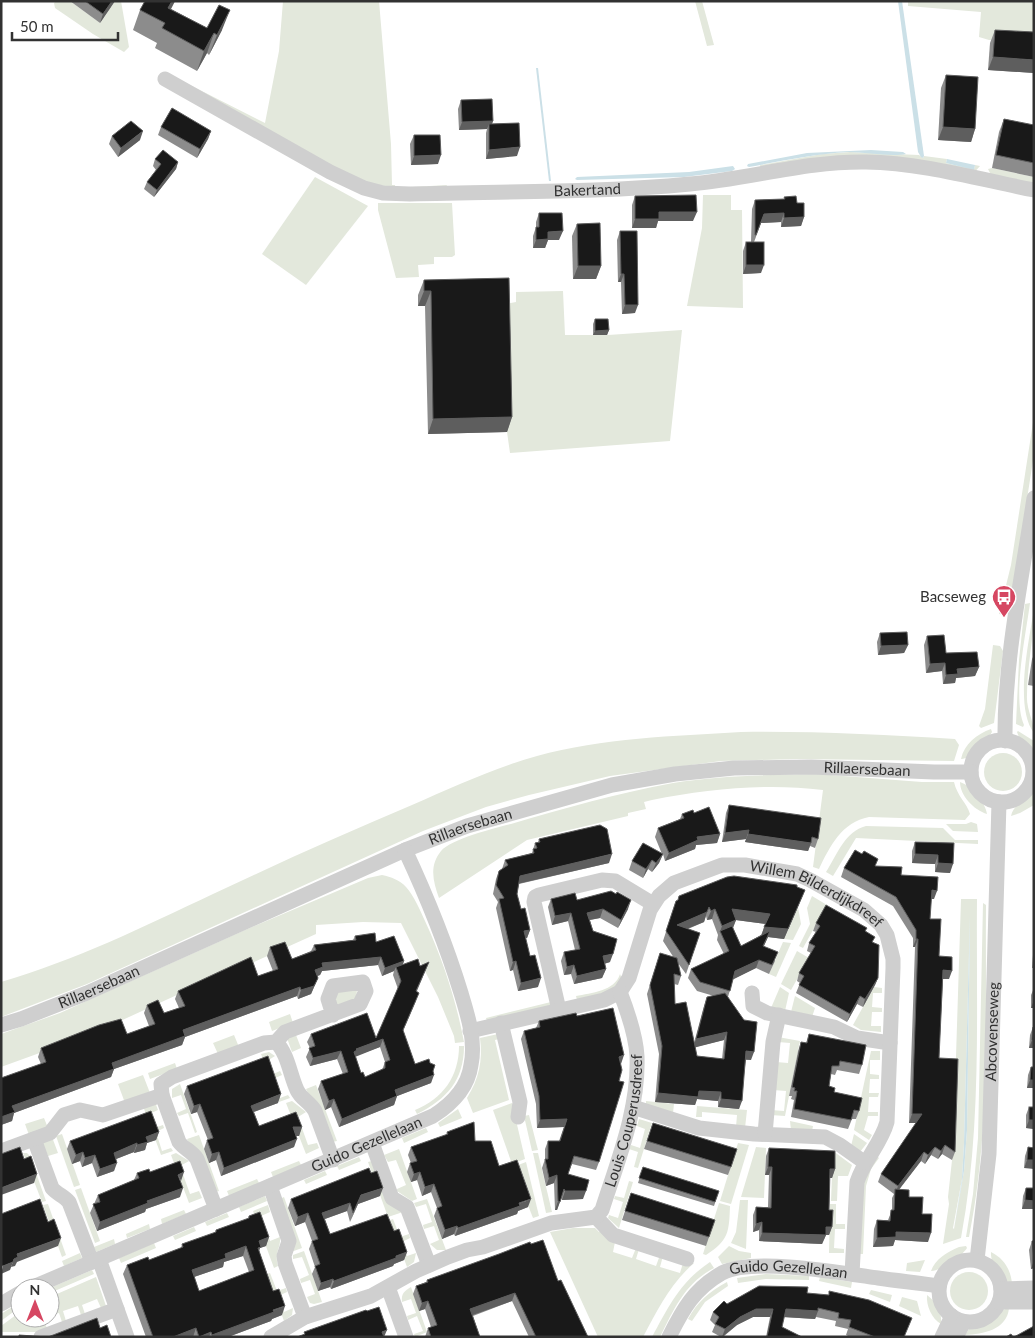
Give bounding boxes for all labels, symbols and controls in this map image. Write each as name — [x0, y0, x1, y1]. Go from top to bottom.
scale bar — [12, 10, 119, 42]
text: 50 m — [20, 17, 54, 35]
street label: Bakertand — [553, 179, 621, 199]
bus stop icon: Bacseweg — [991, 584, 1017, 618]
place label: Bacseweg — [920, 587, 986, 605]
street label: Rillaersebaan — [823, 758, 911, 779]
street label: Rillaersebaan — [426, 804, 514, 848]
street label: Willem Bilderdijkdreef — [749, 856, 888, 931]
street label: Rillaersebaan — [55, 961, 142, 1012]
street label: Abcovenseweg — [981, 982, 1002, 1082]
street label: Louis Couperusdreef — [600, 1053, 645, 1189]
street label: Guido Gezellelaan — [308, 1112, 424, 1175]
street label: Guido Gezellelaan — [727, 1256, 849, 1281]
north arrow — [10, 1278, 60, 1328]
text: N — [30, 1281, 40, 1298]

